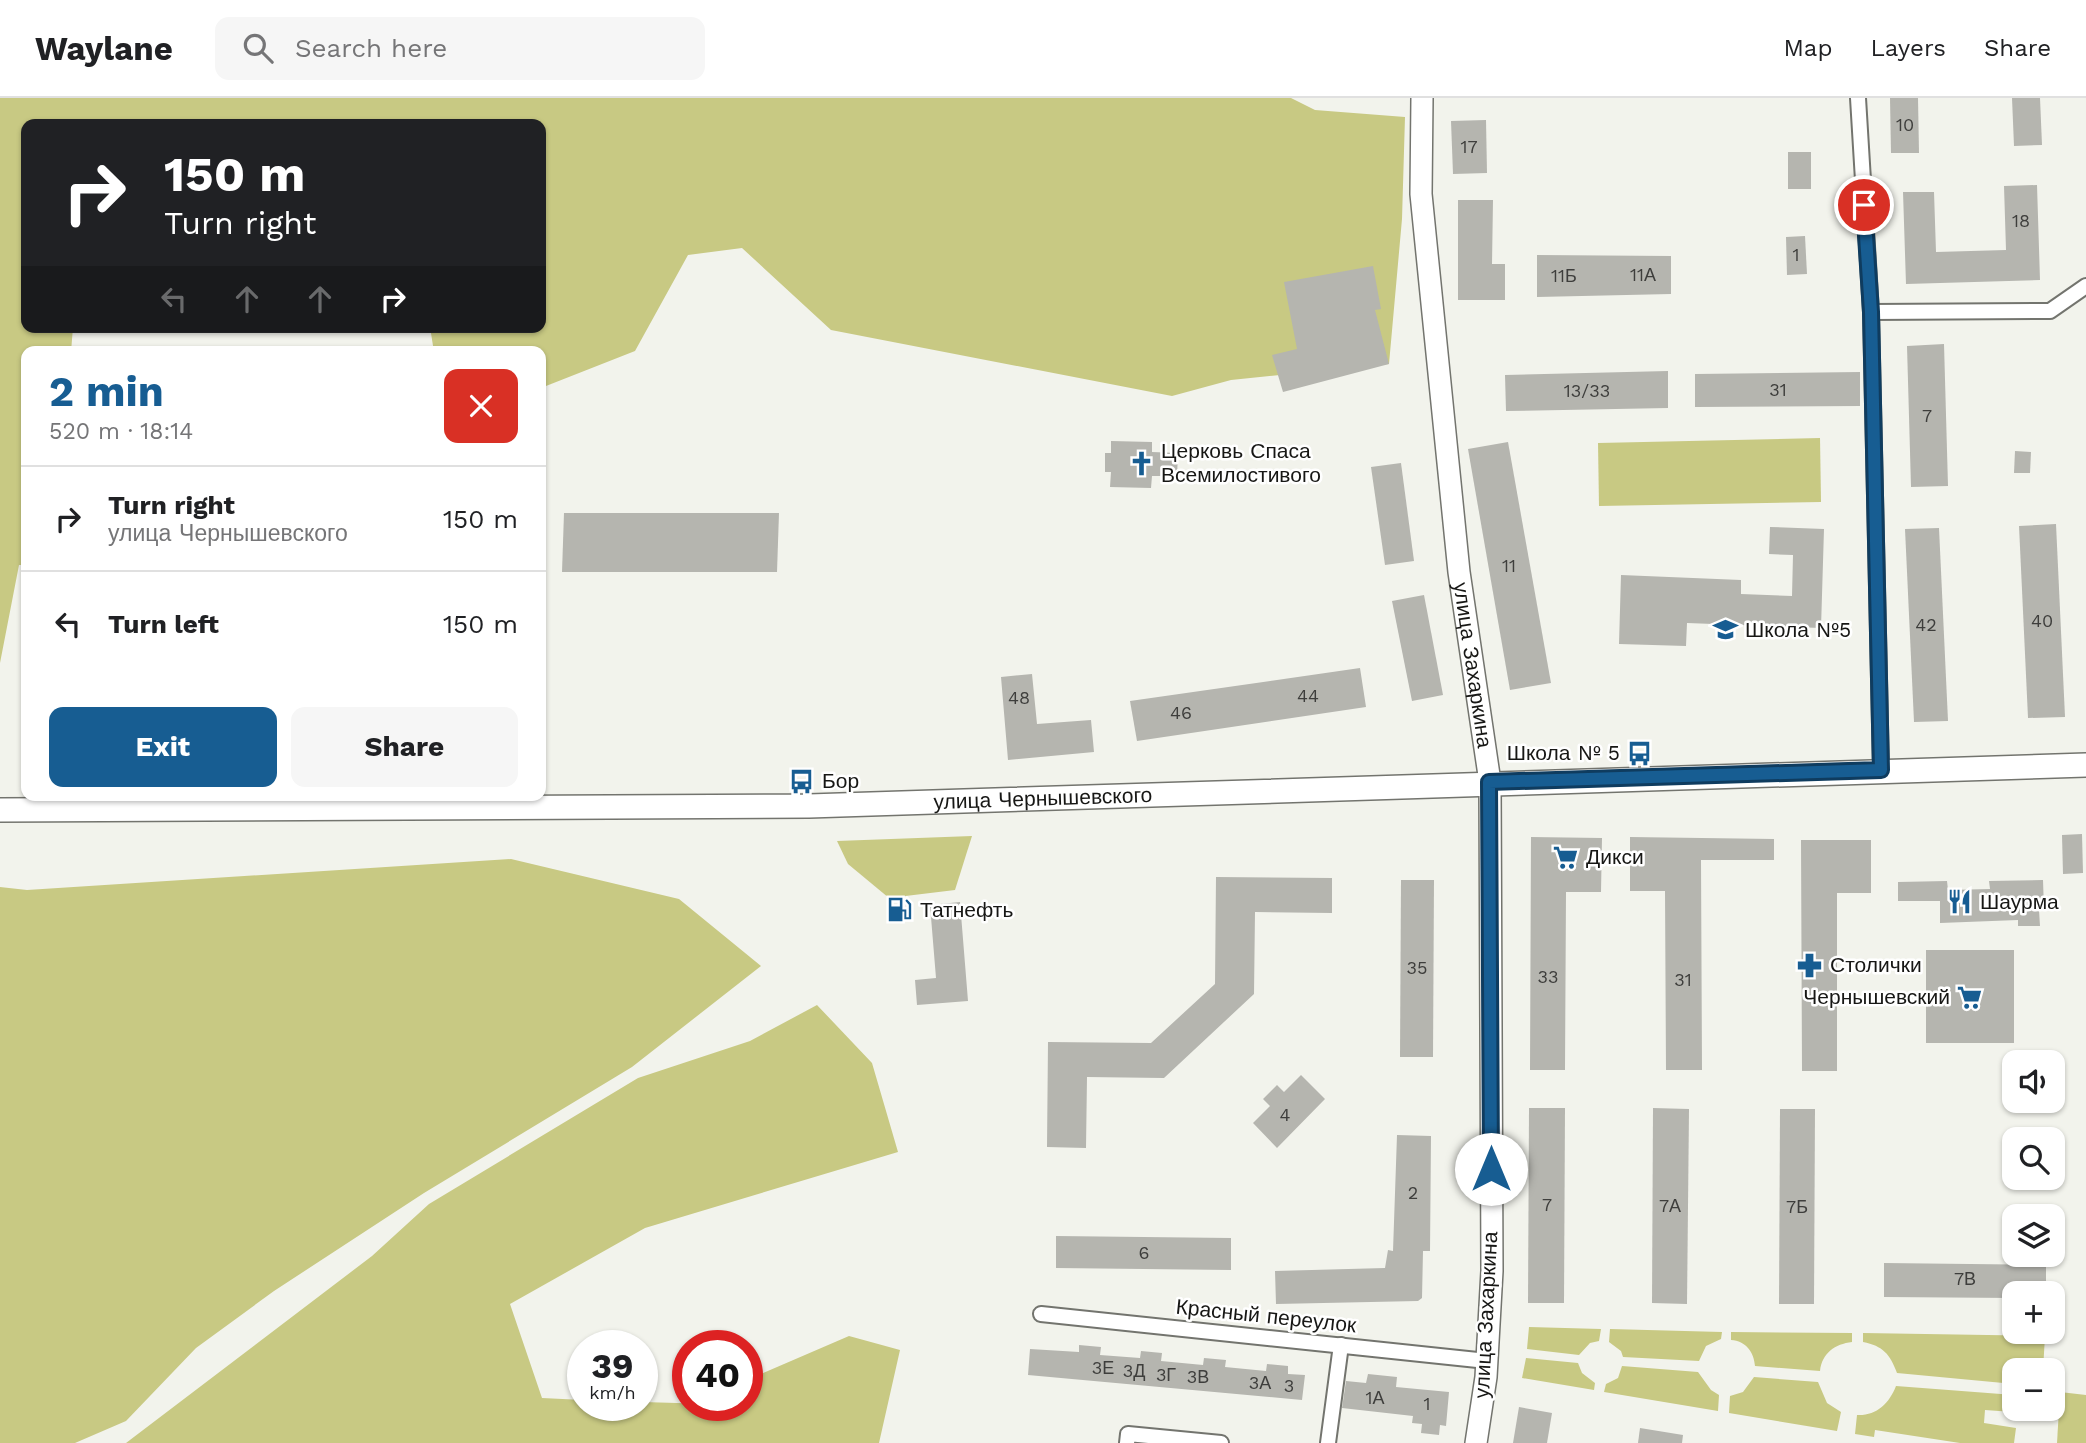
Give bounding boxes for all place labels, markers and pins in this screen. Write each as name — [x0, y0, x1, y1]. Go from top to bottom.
pin — [1834, 175, 1894, 235]
place label: Церковь Спаса Всемилостивого — [1161, 438, 1321, 487]
church icon: Церковь Спаса Всемилостивого — [1127, 449, 1155, 477]
school or university icon: Школа №5 — [1711, 616, 1739, 644]
place label: Школа №5 — [1745, 617, 1851, 642]
bus stop icon: Школа № 5 — [1626, 739, 1654, 767]
place label: Школа № 5 — [1507, 740, 1620, 765]
bus stop icon: Бор — [788, 767, 816, 795]
place label: Бор — [822, 768, 859, 793]
supermarket icon: Дикси — [1552, 843, 1580, 871]
place label: Дикси — [1586, 844, 1644, 869]
restaurant icon: Шаурма — [1946, 888, 1974, 916]
place label: Шаурма — [1980, 889, 2059, 914]
fuel station icon: Татнефть — [886, 896, 914, 924]
place label: Татнефть — [920, 897, 1013, 922]
pharmacy icon: Столички — [1796, 951, 1824, 979]
place label: Столички — [1830, 952, 1922, 977]
supermarket icon: Чернышевский — [1956, 983, 1984, 1011]
place label: Чернышевский — [1803, 984, 1950, 1009]

